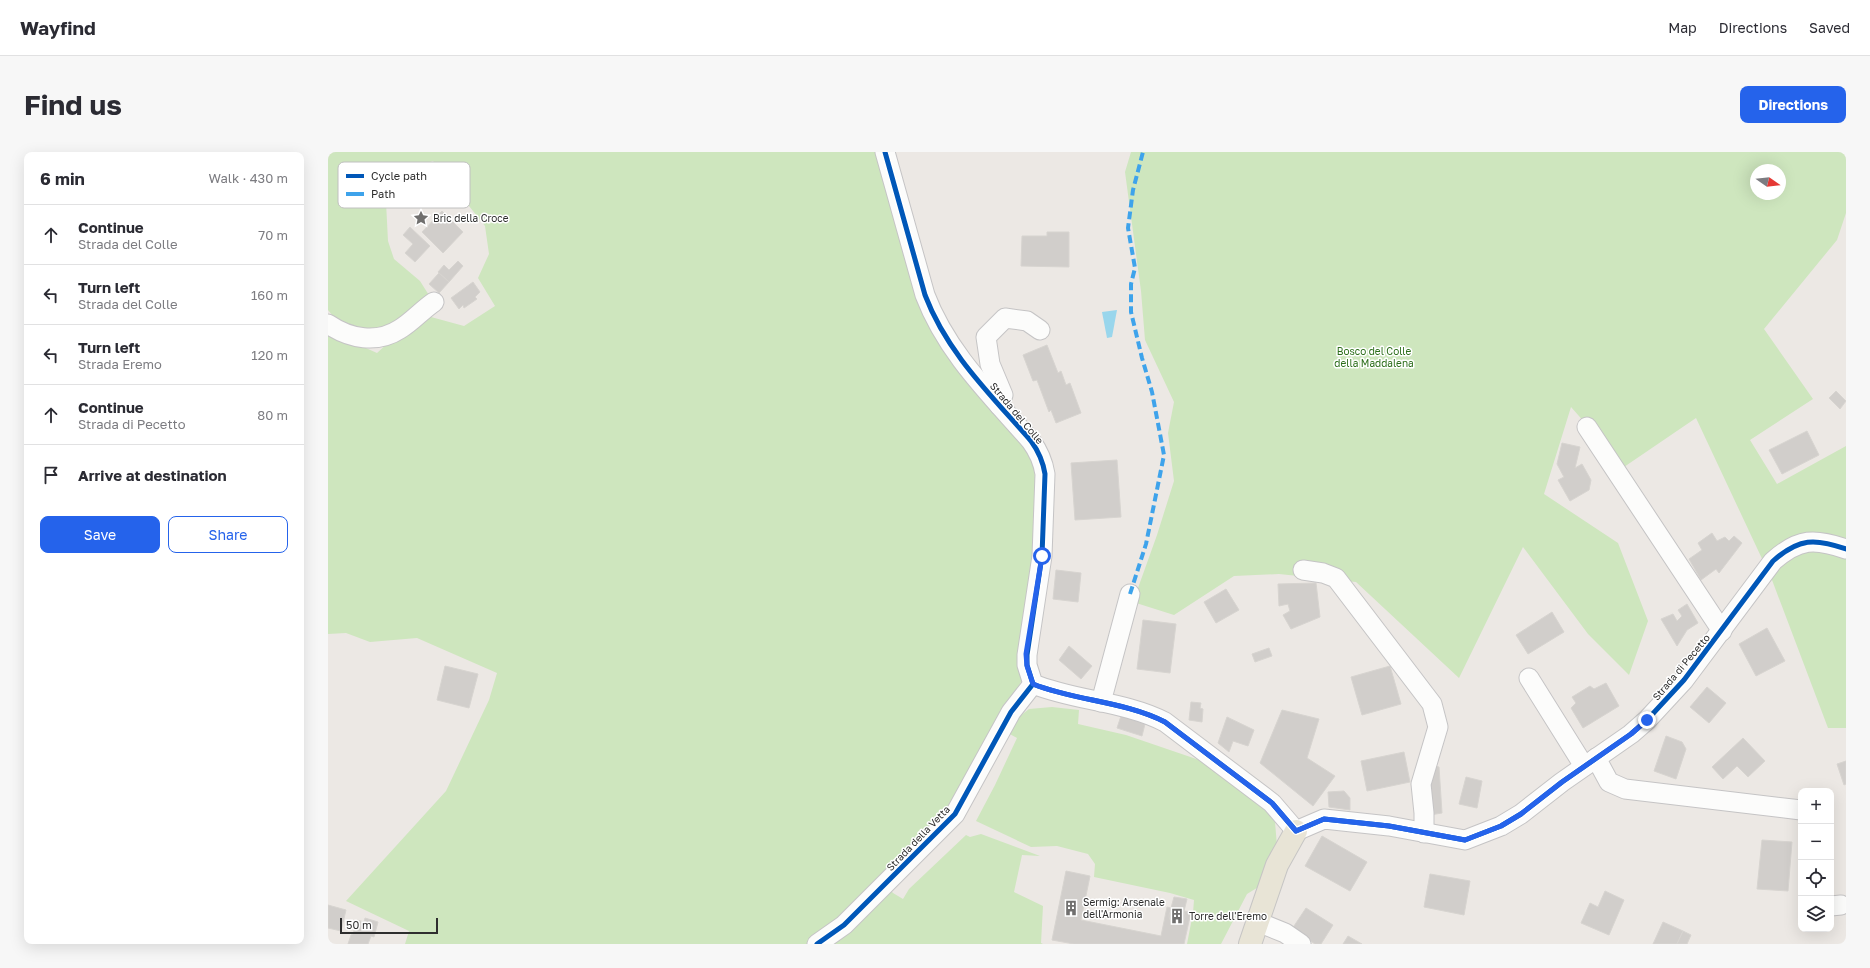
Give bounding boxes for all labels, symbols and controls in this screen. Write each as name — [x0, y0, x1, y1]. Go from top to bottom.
text: Wayfind — [20, 16, 96, 39]
text: Map — [1668, 19, 1697, 36]
text: Directions — [1719, 19, 1787, 36]
text: Saved — [1809, 19, 1850, 36]
button: Directions — [1740, 86, 1846, 123]
text: Find us — [24, 88, 122, 121]
legend — [338, 162, 470, 208]
north arrow — [1750, 164, 1786, 200]
text: 6 min — [40, 168, 85, 189]
text: Cycle path — [371, 169, 427, 182]
text: Walk · 430 m — [208, 170, 288, 186]
text: Path — [371, 187, 395, 200]
place icon: Bric della Croce — [412, 209, 430, 227]
place label: Bric della Croce — [433, 212, 509, 224]
text: Continue — [78, 218, 144, 236]
icon: ahead — [40, 224, 62, 246]
text: 70 m — [258, 227, 288, 243]
text: Strada del Colle — [78, 236, 177, 252]
text: Turn left — [78, 278, 140, 296]
icon: left — [40, 284, 62, 306]
text: 160 m — [251, 287, 288, 303]
text: Strada del Colle — [78, 296, 177, 312]
text: Turn left — [78, 338, 140, 356]
icon: left — [40, 344, 62, 366]
park label: Bosco del Colle della Maddalena — [1334, 345, 1414, 369]
text: 120 m — [251, 347, 288, 363]
text: Strada Eremo — [78, 356, 162, 372]
street label: Strada del Colle — [988, 380, 1046, 446]
text: Continue — [78, 398, 144, 416]
icon: ahead — [40, 404, 62, 426]
text: 80 m — [257, 407, 288, 423]
text: Strada di Pecetto — [78, 416, 185, 432]
icon: arrive — [40, 464, 62, 486]
text: Arrive at destination — [78, 466, 227, 484]
button: Save — [40, 516, 160, 553]
button: Share — [168, 516, 288, 553]
route start — [1033, 547, 1051, 565]
street label: Strada di Pecetto — [1650, 631, 1712, 703]
route end — [1638, 711, 1656, 729]
map controls — [1798, 788, 1834, 932]
button: + — [1798, 788, 1834, 824]
street label: Strada della Vetta — [884, 803, 952, 873]
button: − — [1798, 824, 1834, 860]
button: locate — [1798, 860, 1834, 896]
place label: Sermig: Arsenale dell'Armonia — [1083, 896, 1165, 920]
button: layers — [1798, 896, 1834, 932]
building icon: Sermig: Arsenale dell'Armonia — [1062, 899, 1080, 917]
building icon: Torre dell'Eremo — [1168, 907, 1186, 925]
place label: Torre dell'Eremo — [1189, 910, 1267, 922]
scale bar — [340, 916, 438, 935]
text: 50 m — [346, 918, 372, 931]

